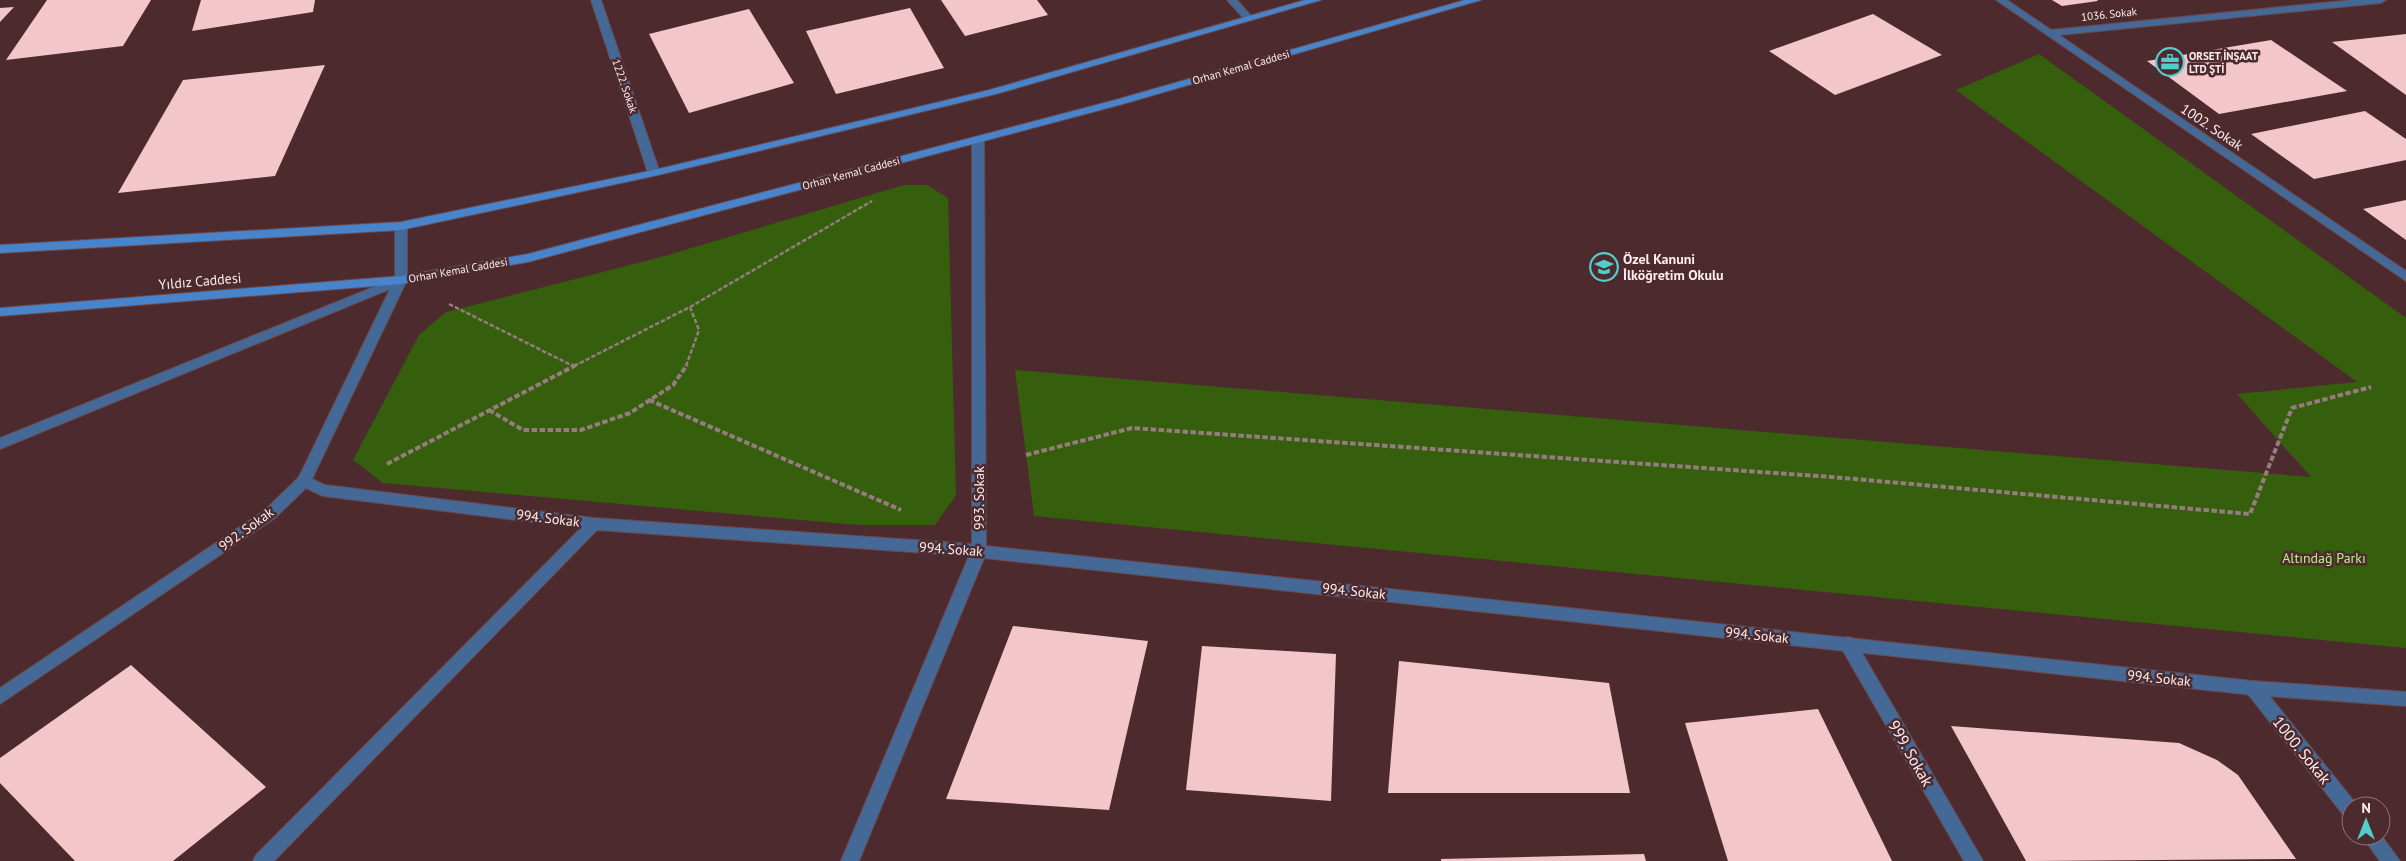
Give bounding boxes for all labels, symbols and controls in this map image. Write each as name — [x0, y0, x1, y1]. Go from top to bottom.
street label: 1036. Sokak — [2080, 4, 2138, 24]
street label: Orhan Kemal Caddesi — [1191, 46, 1291, 88]
office icon: ORSET İNŞAAT LTD ŞTİ — [2155, 47, 2185, 77]
place label: ORSET İNŞAAT LTD ŞTİ — [2189, 49, 2259, 76]
street label: 1222. Sokak — [609, 57, 641, 116]
street label: 1002. Sokak — [2177, 100, 2247, 155]
street label: Orhan Kemal Caddesi — [801, 153, 901, 193]
place label: Özel Kanuni İlköğretim Okulu — [1623, 250, 1724, 284]
school or university icon: Özel Kanuni İlköğretim Okulu — [1589, 252, 1619, 282]
street label: Orhan Kemal Caddesi — [407, 254, 509, 286]
street label: Yıldız Caddesi — [158, 268, 242, 294]
street label: 993. Sokak — [970, 466, 988, 530]
street label: 992. Sokak — [215, 503, 277, 555]
street label: 994. Sokak — [515, 505, 581, 531]
street label: 994. Sokak — [919, 538, 984, 560]
park label: Altındağ Parkı — [2282, 549, 2366, 567]
street label: 994. Sokak — [1321, 579, 1387, 603]
street label: 994. Sokak — [1724, 623, 1790, 647]
street label: 994. Sokak — [2126, 666, 2192, 690]
street label: 1000. Sokak — [2269, 712, 2336, 788]
street label: 999. Sokak — [1884, 716, 1938, 790]
north arrow — [2341, 796, 2391, 846]
text: N — [2361, 799, 2371, 817]

